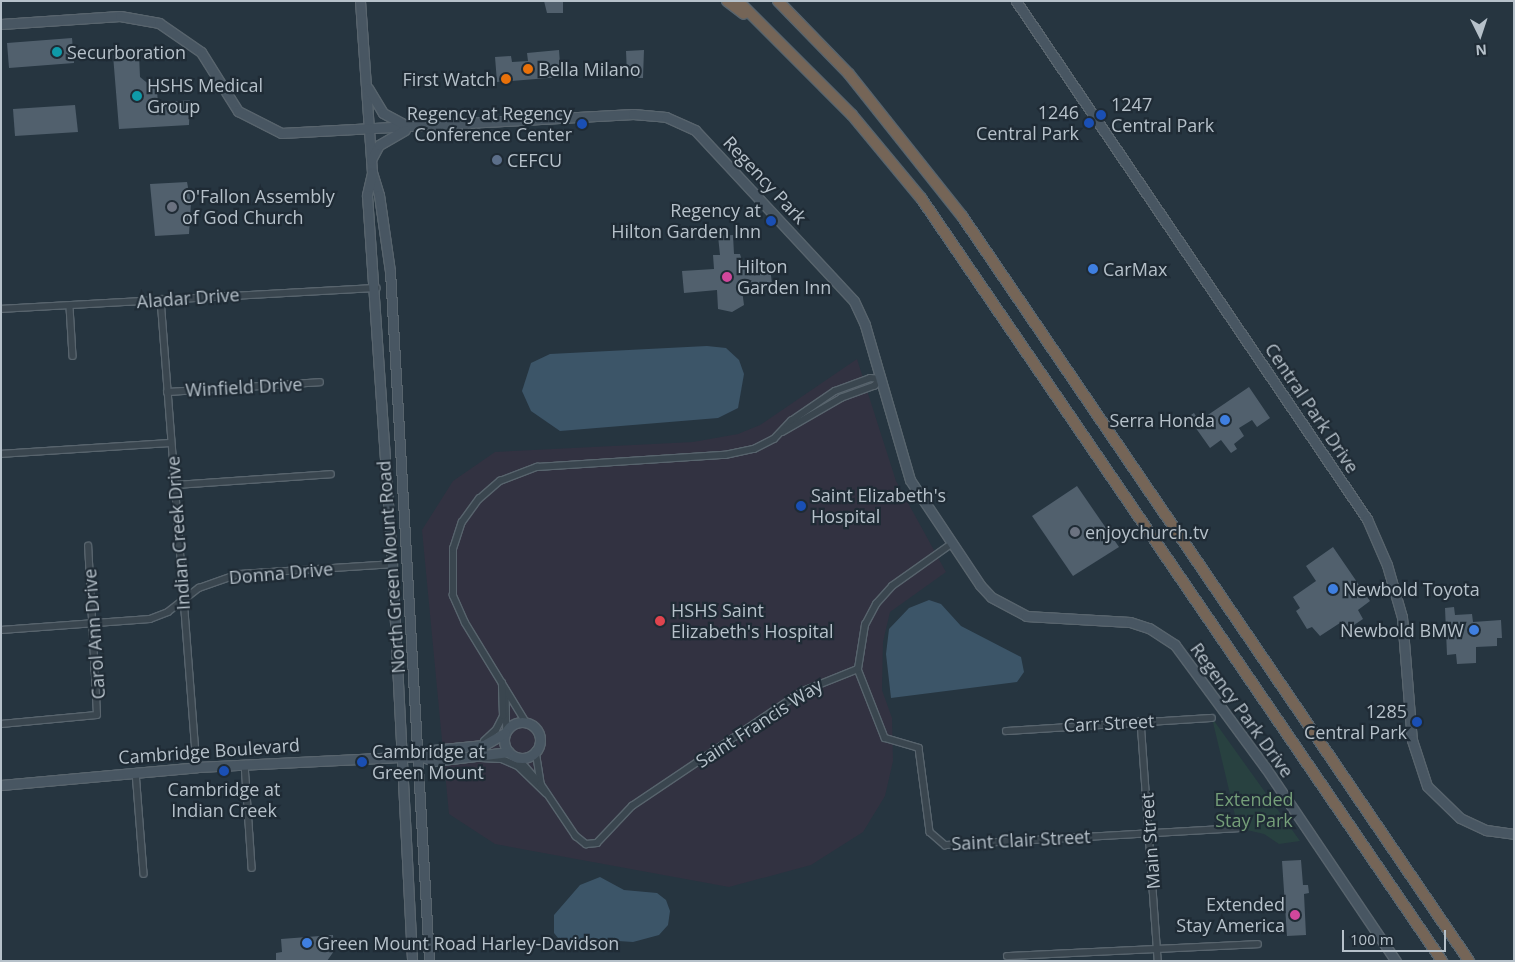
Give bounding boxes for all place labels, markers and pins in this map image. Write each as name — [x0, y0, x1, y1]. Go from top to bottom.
place label: Securboration — [67, 41, 186, 63]
marker: Securboration — [51, 46, 63, 58]
place label: Bella Milano — [538, 58, 641, 80]
marker: Bella Milano — [522, 63, 534, 75]
place label: First Watch — [402, 68, 496, 90]
marker: First Watch — [500, 73, 512, 85]
place label: HSHS Medical Group — [147, 75, 263, 118]
marker: HSHS Medical Group — [131, 90, 143, 102]
place label: 1247 Central Park — [1111, 94, 1214, 136]
place label: 1246 Central Park — [976, 102, 1079, 144]
place label: Regency at Regency Conference Center — [407, 103, 572, 146]
marker: 1247 Central Park — [1095, 109, 1107, 121]
marker: 1246 Central Park — [1083, 117, 1095, 129]
marker: Regency at Regency Conference Center — [576, 118, 588, 130]
place label: CEFCU — [507, 149, 562, 171]
marker: CEFCU — [491, 154, 503, 166]
place label: O'Fallon Assembly of God Church — [182, 186, 335, 228]
place label: Regency at Hilton Garden Inn — [611, 200, 761, 242]
marker: O'Fallon Assembly of God Church — [166, 201, 178, 213]
marker: Regency at Hilton Garden Inn — [765, 215, 777, 227]
place label: Hilton Garden Inn — [737, 256, 831, 298]
place label: CarMax — [1103, 258, 1167, 280]
marker: CarMax — [1087, 263, 1099, 275]
marker: Hilton Garden Inn — [721, 271, 733, 283]
place label: Serra Honda — [1109, 409, 1215, 431]
marker: Serra Honda — [1219, 414, 1231, 426]
place label: Saint Elizabeth's Hospital — [811, 485, 946, 528]
marker: Saint Elizabeth's Hospital — [795, 500, 807, 512]
place label: enjoychurch.tv — [1085, 521, 1208, 543]
marker: enjoychurch.tv — [1069, 526, 1081, 538]
place label: Newbold Toyota — [1343, 578, 1480, 600]
marker: Newbold Toyota — [1327, 583, 1339, 595]
place label: HSHS Saint Elizabeth's Hospital — [671, 600, 834, 642]
marker: HSHS Saint Elizabeth's Hospital — [653, 614, 667, 628]
place label: Newbold BMW — [1340, 619, 1464, 641]
marker: Newbold BMW — [1468, 624, 1480, 636]
place label: 1285 Central Park — [1304, 701, 1407, 744]
marker: 1285 Central Park — [1411, 716, 1423, 728]
place label: Cambridge at Green Mount — [372, 741, 485, 784]
marker: Cambridge at Green Mount — [356, 756, 368, 768]
marker: Cambridge at Indian Creek — [218, 765, 230, 777]
place label: Cambridge at Indian Creek — [168, 779, 280, 822]
place label: Extended Stay America — [1176, 894, 1285, 936]
marker: Extended Stay America — [1289, 909, 1301, 921]
place label: Green Mount Road Harley-Davidson — [317, 932, 619, 954]
marker: Green Mount Road Harley-Davidson — [301, 937, 313, 949]

